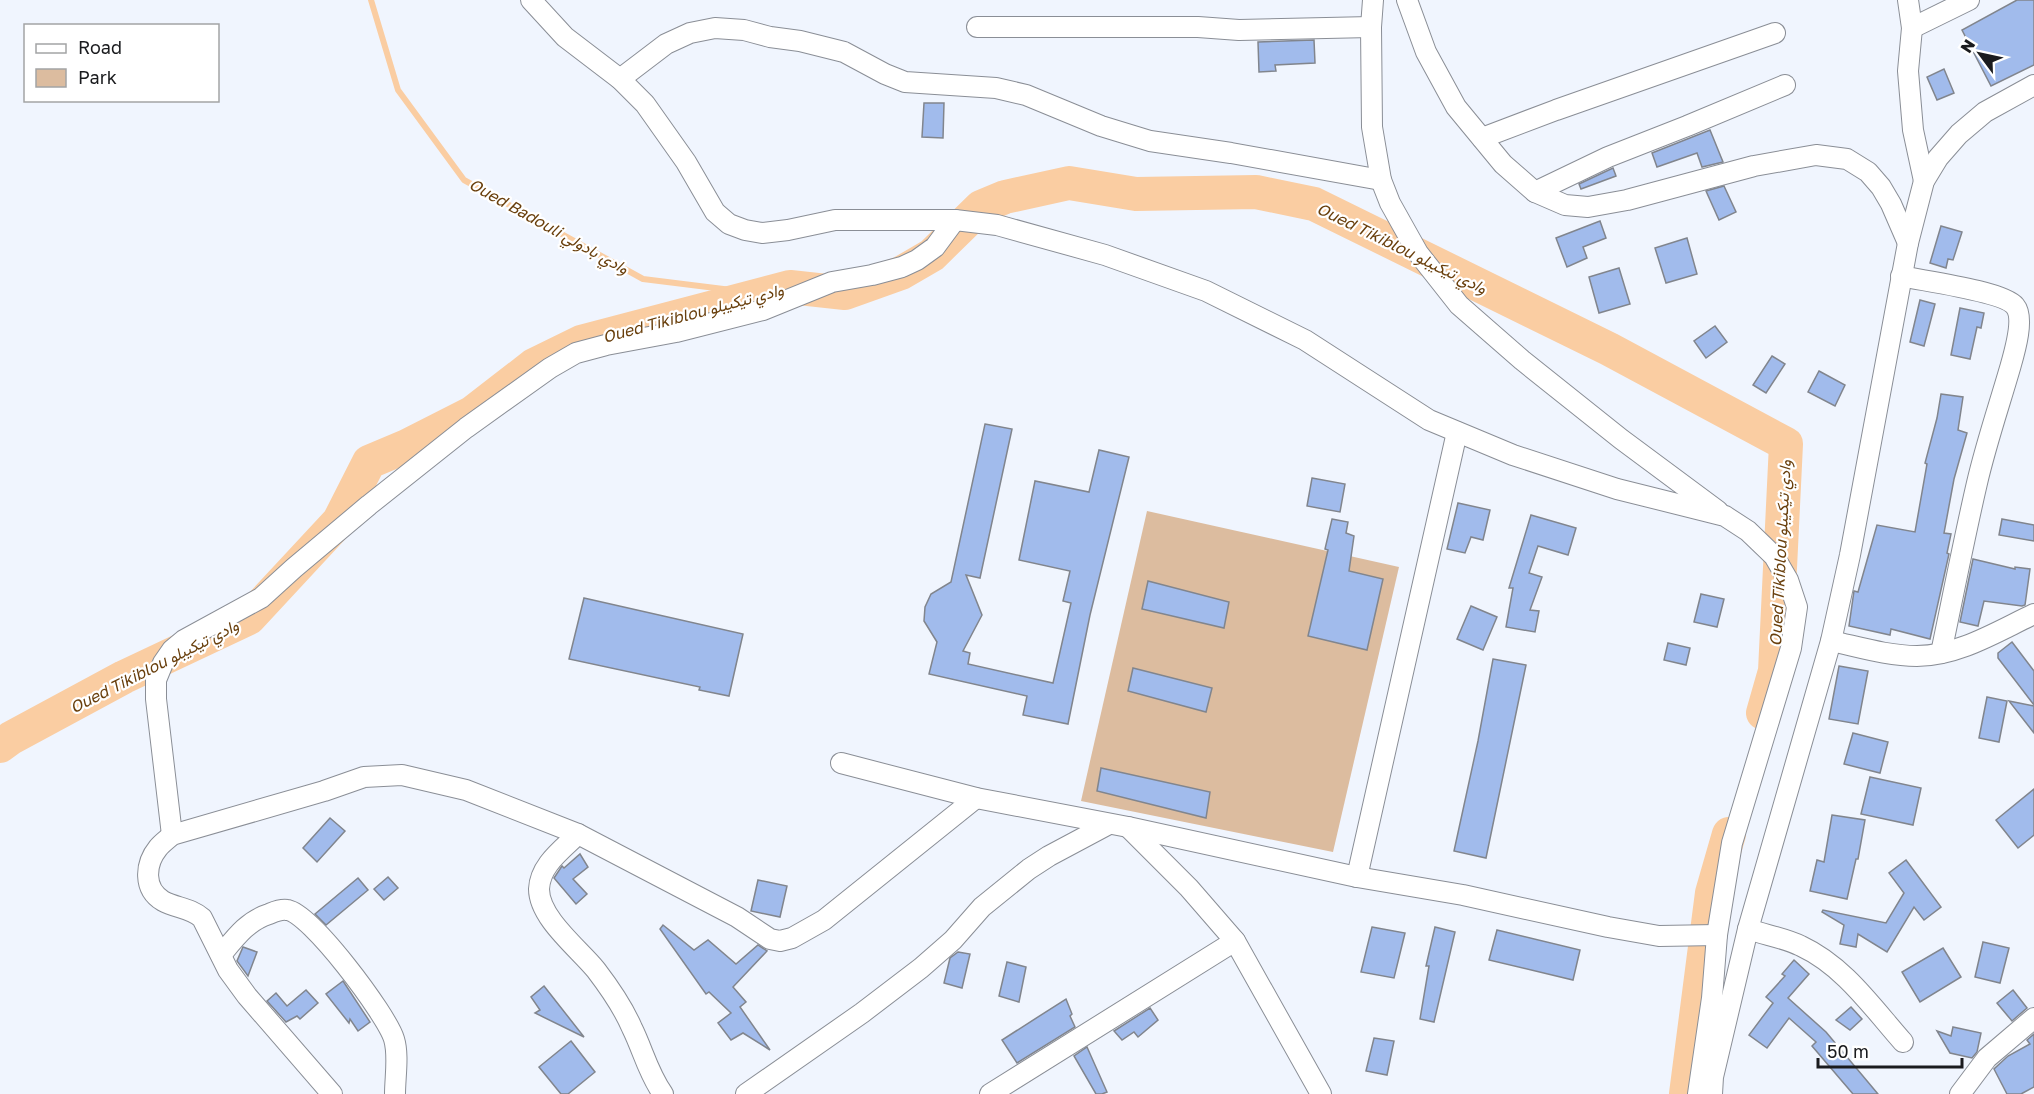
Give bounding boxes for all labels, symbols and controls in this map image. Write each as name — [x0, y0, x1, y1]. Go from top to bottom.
legend — [24, 24, 219, 102]
north arrow — [1950, 24, 2010, 84]
text: N — [1956, 35, 1979, 56]
text: Road — [78, 36, 122, 58]
text: Park — [78, 66, 117, 88]
water label: Oued Badouli وادي بادولي — [464, 174, 632, 282]
water label: Oued Tikiblou وادي تيكيبلو — [1312, 198, 1490, 301]
water label: Oued Tikiblou وادي تيكيبلو — [600, 279, 787, 351]
water label: Oued Tikiblou وادي تيكيبلو — [1765, 459, 1799, 647]
water label: Oued Tikiblou وادي تيكيبلو — [66, 615, 243, 721]
scale bar — [1818, 1031, 1962, 1069]
text: 50 m — [1827, 1040, 1869, 1062]

